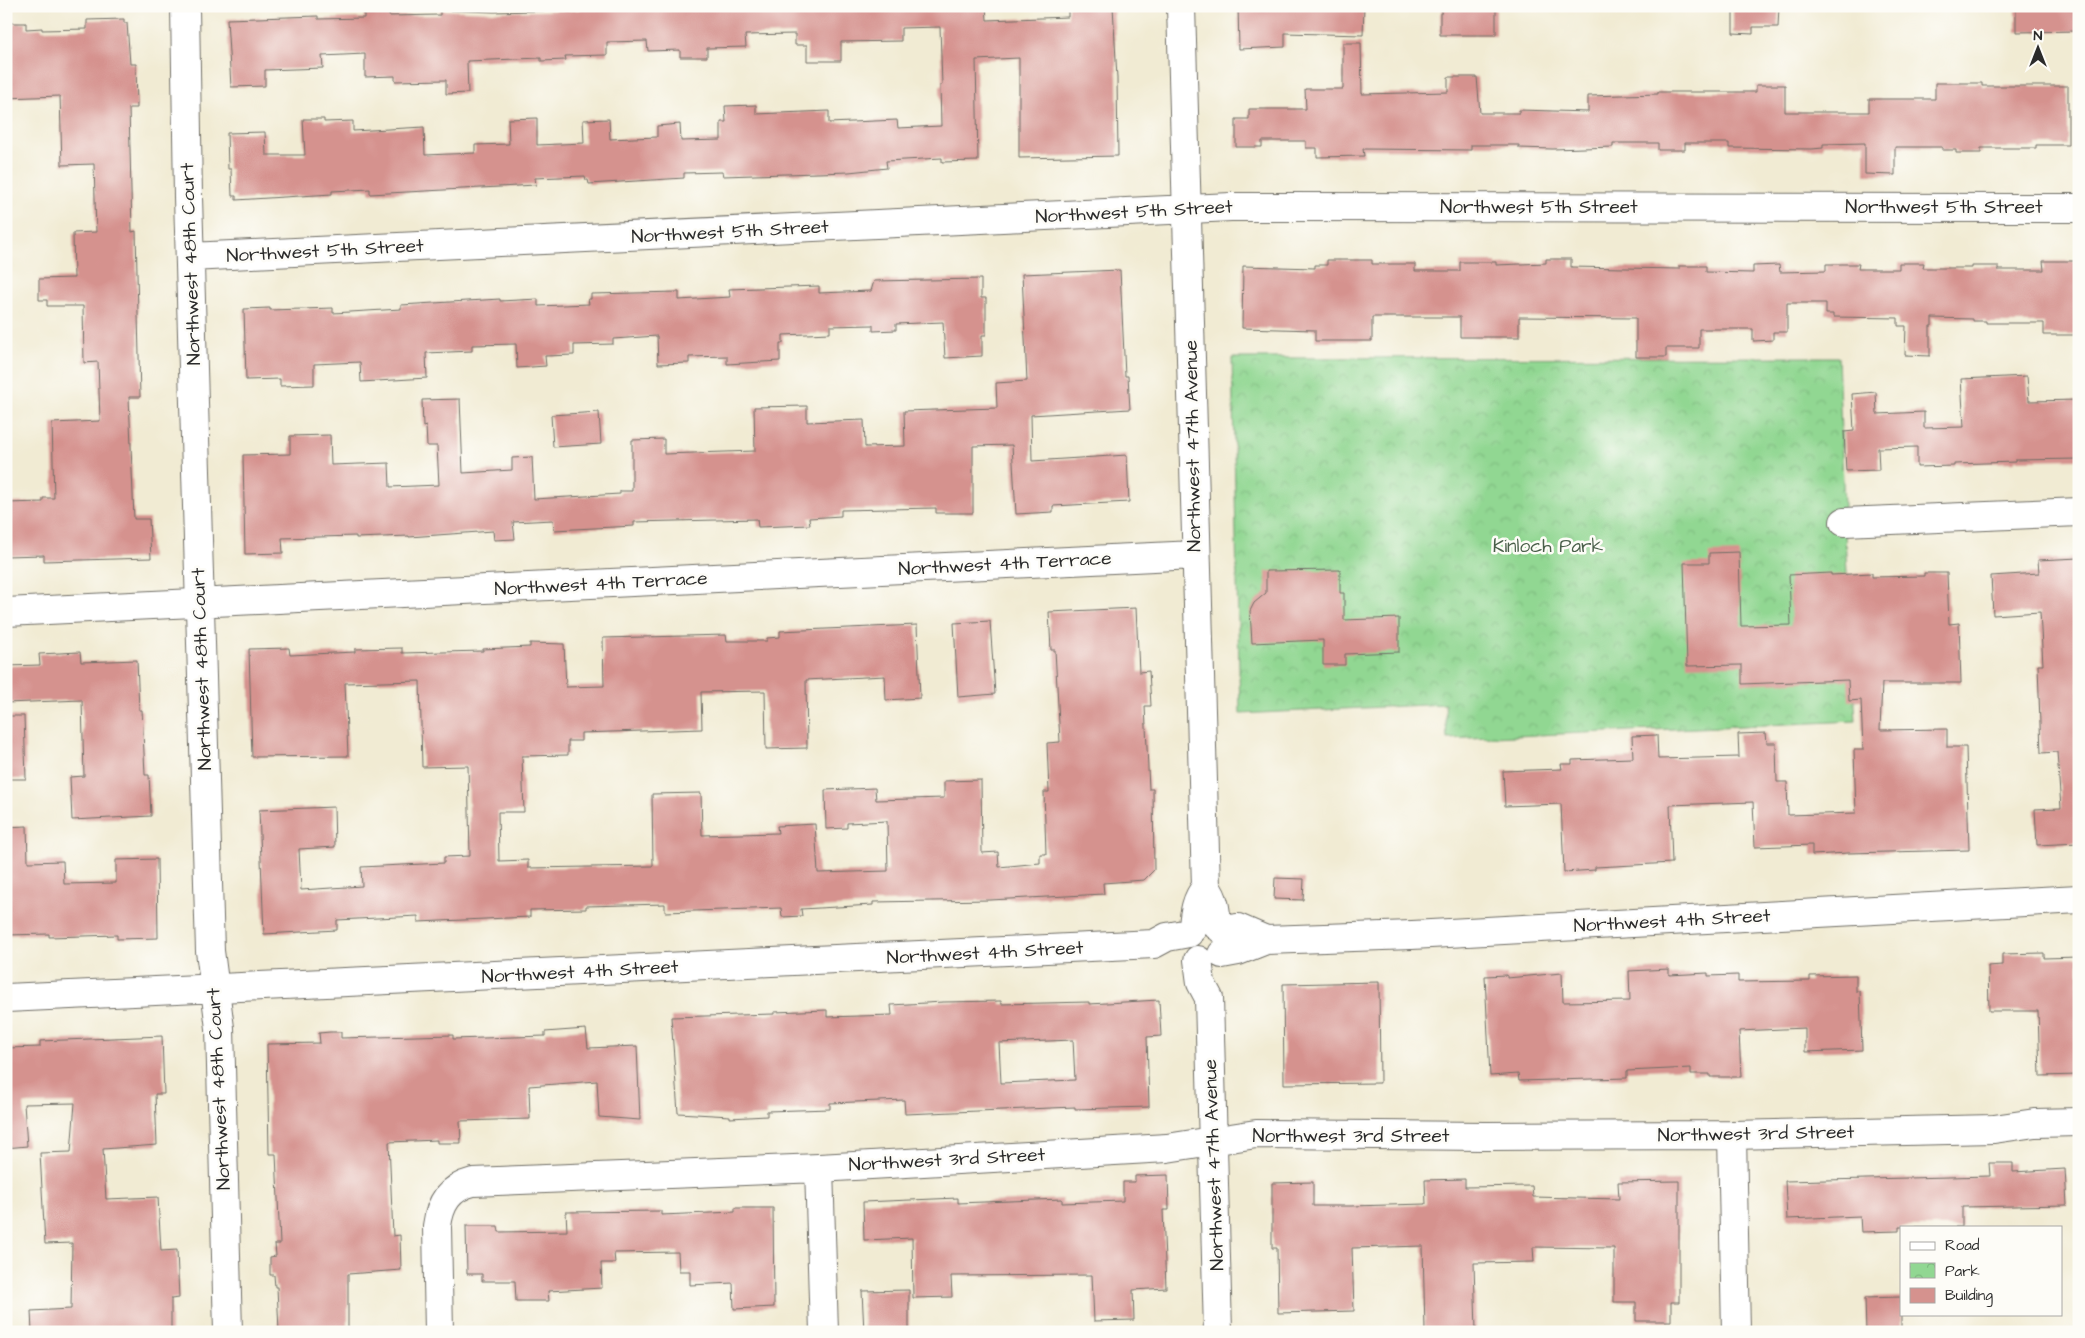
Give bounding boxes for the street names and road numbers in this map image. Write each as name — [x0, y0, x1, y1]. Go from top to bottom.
street label: Northwest 48th Court — [174, 162, 208, 366]
street label: Northwest 5th Street — [1035, 193, 1234, 231]
street label: Northwest 5th Street — [1440, 194, 1638, 221]
street label: Northwest 5th Street — [1845, 194, 2043, 221]
street label: Northwest 5th Street — [631, 213, 830, 251]
street label: Northwest 5th Street — [226, 232, 425, 270]
street label: Northwest 47th Avenue — [1178, 340, 1208, 552]
street label: Northwest 4th Terrace — [898, 545, 1112, 583]
street label: Northwest 4th Terrace — [494, 565, 708, 603]
street label: Northwest 48th Court — [185, 567, 219, 771]
street label: Northwest 4th Street — [1573, 902, 1771, 940]
street label: Northwest 4th Street — [886, 934, 1084, 972]
street label: Northwest 4th Street — [481, 953, 679, 991]
street label: Northwest 48th Court — [200, 987, 238, 1191]
street label: Northwest 47th Avenue — [1197, 1059, 1231, 1271]
street label: Northwest 3rd Street — [1657, 1119, 1855, 1149]
street label: Northwest 3rd Street — [1253, 1123, 1450, 1150]
street label: Northwest 3rd Street — [848, 1141, 1046, 1179]

